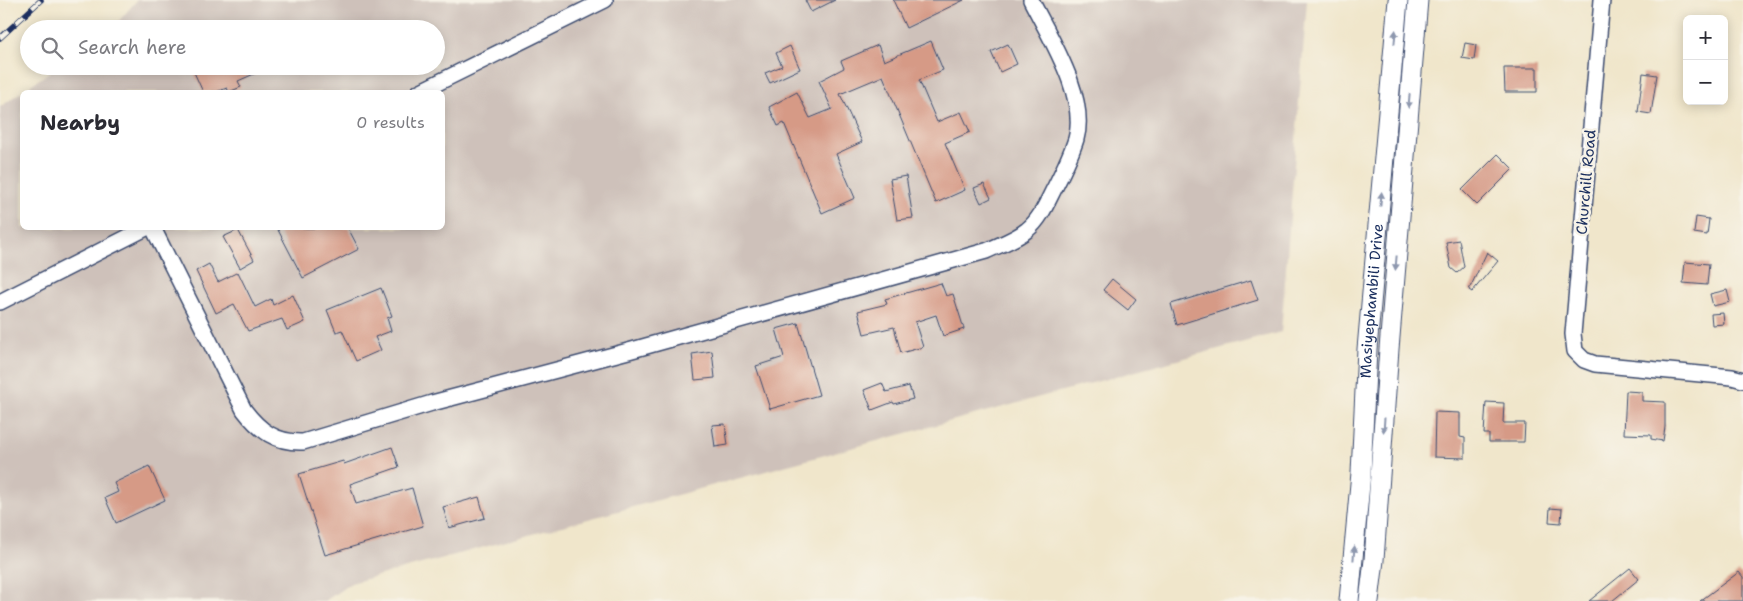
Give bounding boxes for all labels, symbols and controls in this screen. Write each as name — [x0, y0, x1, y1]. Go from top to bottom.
map controls — [1683, 15, 1728, 105]
button: + — [1683, 15, 1728, 60]
search box — [20, 20, 445, 75]
one-way arrow — [1391, 28, 1399, 44]
icon: search — [38, 34, 66, 62]
text: Search here — [78, 35, 187, 60]
button: − — [1683, 60, 1728, 105]
one-way arrow — [1405, 93, 1413, 109]
text: Nearby — [40, 109, 120, 137]
text: 0 results — [356, 112, 425, 133]
street label: Churchill Road — [1571, 128, 1601, 235]
one-way arrow — [1377, 190, 1385, 206]
street label: Masiyephambili Drive — [1356, 223, 1388, 379]
one-way arrow — [1392, 255, 1400, 271]
one-way arrow — [1379, 417, 1387, 433]
one-way arrow — [1351, 544, 1359, 560]

